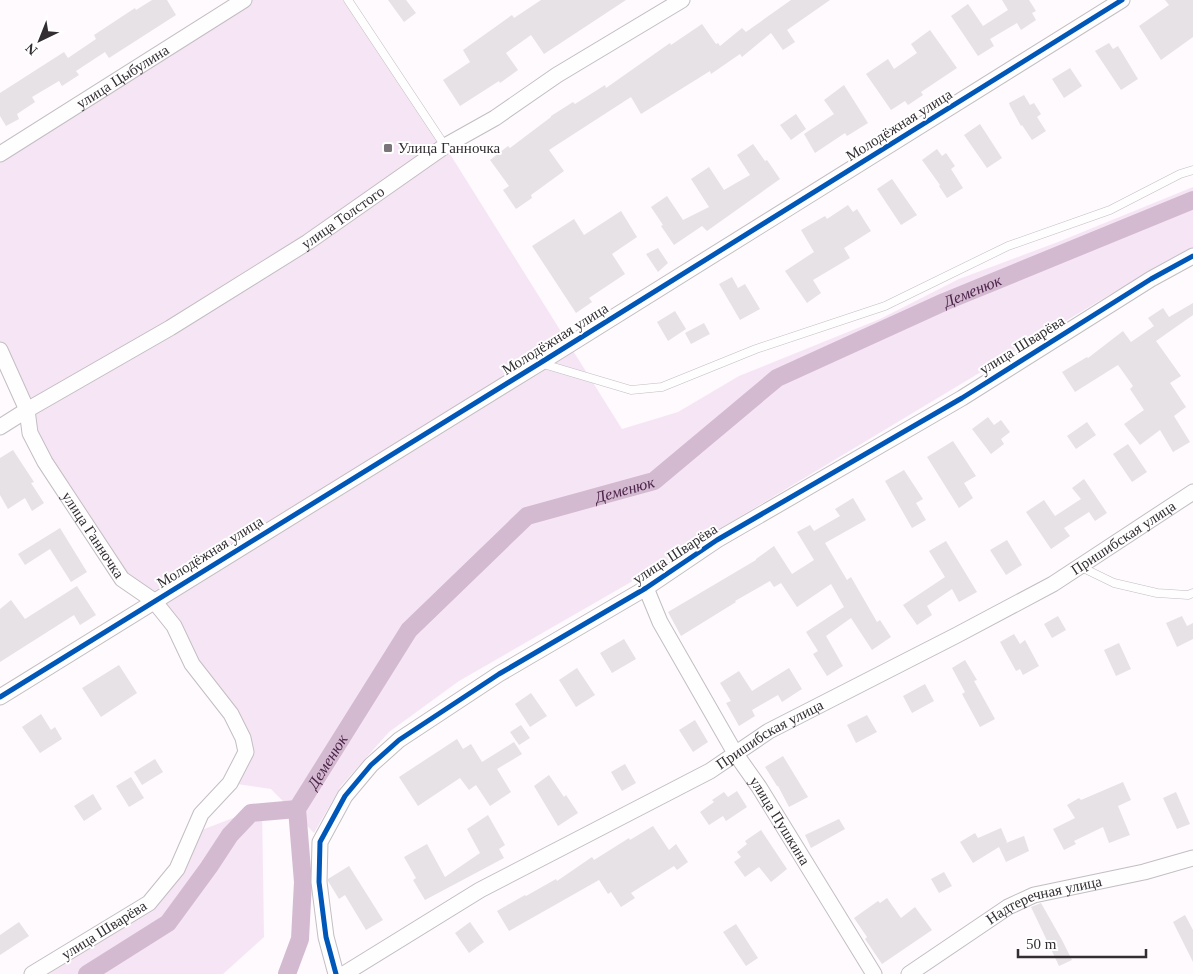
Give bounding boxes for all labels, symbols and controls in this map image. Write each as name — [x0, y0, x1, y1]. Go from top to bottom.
north arrow — [15, 15, 65, 65]
text: N — [23, 40, 40, 58]
street label: улица Цыбулина — [74, 41, 172, 112]
street label: Молодёжная улица — [843, 86, 955, 164]
place label: Улица Ганночка — [398, 140, 501, 156]
marker: Улица Ганночка — [382, 142, 394, 154]
street label: улица Толстого — [299, 183, 387, 252]
water label: Деменюк — [939, 271, 1004, 312]
street label: Молодёжная улица — [499, 300, 611, 378]
street label: улица Шварёва — [977, 312, 1068, 378]
water label: Деменюк — [591, 473, 657, 507]
street label: улица Ганночка — [59, 489, 127, 582]
street label: Пришибская улица — [1068, 498, 1179, 578]
street label: Молодёжная улица — [154, 513, 266, 591]
street label: улица Шварёва — [630, 521, 720, 587]
street label: Пришибская улица — [713, 697, 826, 772]
water label: Деменюк — [303, 731, 351, 794]
street label: улица Пушкина — [746, 774, 813, 868]
street label: Надтеречная улица — [983, 873, 1103, 927]
street label: улица Шварёва — [59, 897, 150, 963]
scale bar — [1018, 926, 1146, 958]
text: 50 m — [1026, 936, 1057, 952]

